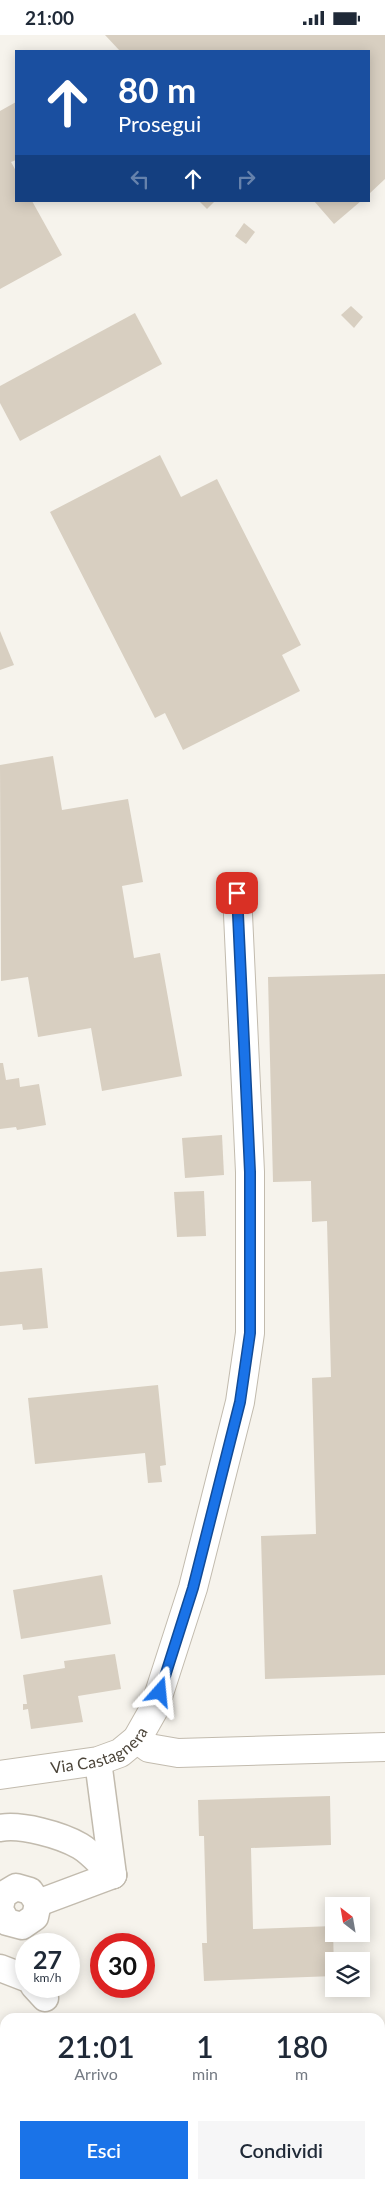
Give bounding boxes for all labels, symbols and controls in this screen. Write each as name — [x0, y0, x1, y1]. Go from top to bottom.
text: 21:00 — [25, 6, 74, 29]
text: 80 m — [118, 68, 196, 110]
icon: ahead — [35, 70, 100, 135]
text: Prosegui — [118, 110, 201, 137]
icon: left — [126, 165, 154, 193]
icon: ahead — [179, 165, 207, 193]
icon: right — [232, 165, 260, 193]
pin — [216, 872, 258, 914]
icon: arrive — [223, 879, 251, 907]
position arrow — [133, 1665, 185, 1717]
street label: Via Castagnera — [49, 1723, 151, 1777]
north arrow — [325, 1897, 370, 1943]
map controls — [325, 1897, 370, 1997]
speed limit sign: 30 — [90, 1933, 155, 1998]
text: 27 — [33, 1944, 62, 1974]
button: layers — [325, 1952, 370, 1997]
text: km/h — [33, 1970, 62, 1985]
text: 21:01 — [57, 2028, 135, 2064]
text: 1 — [196, 2028, 214, 2064]
text: 180 — [275, 2028, 328, 2064]
text: Arrivo — [74, 2064, 118, 2083]
text: min — [192, 2064, 218, 2083]
text: m — [295, 2064, 308, 2083]
button: Esci — [20, 2121, 188, 2179]
button: Condividi — [198, 2121, 365, 2179]

